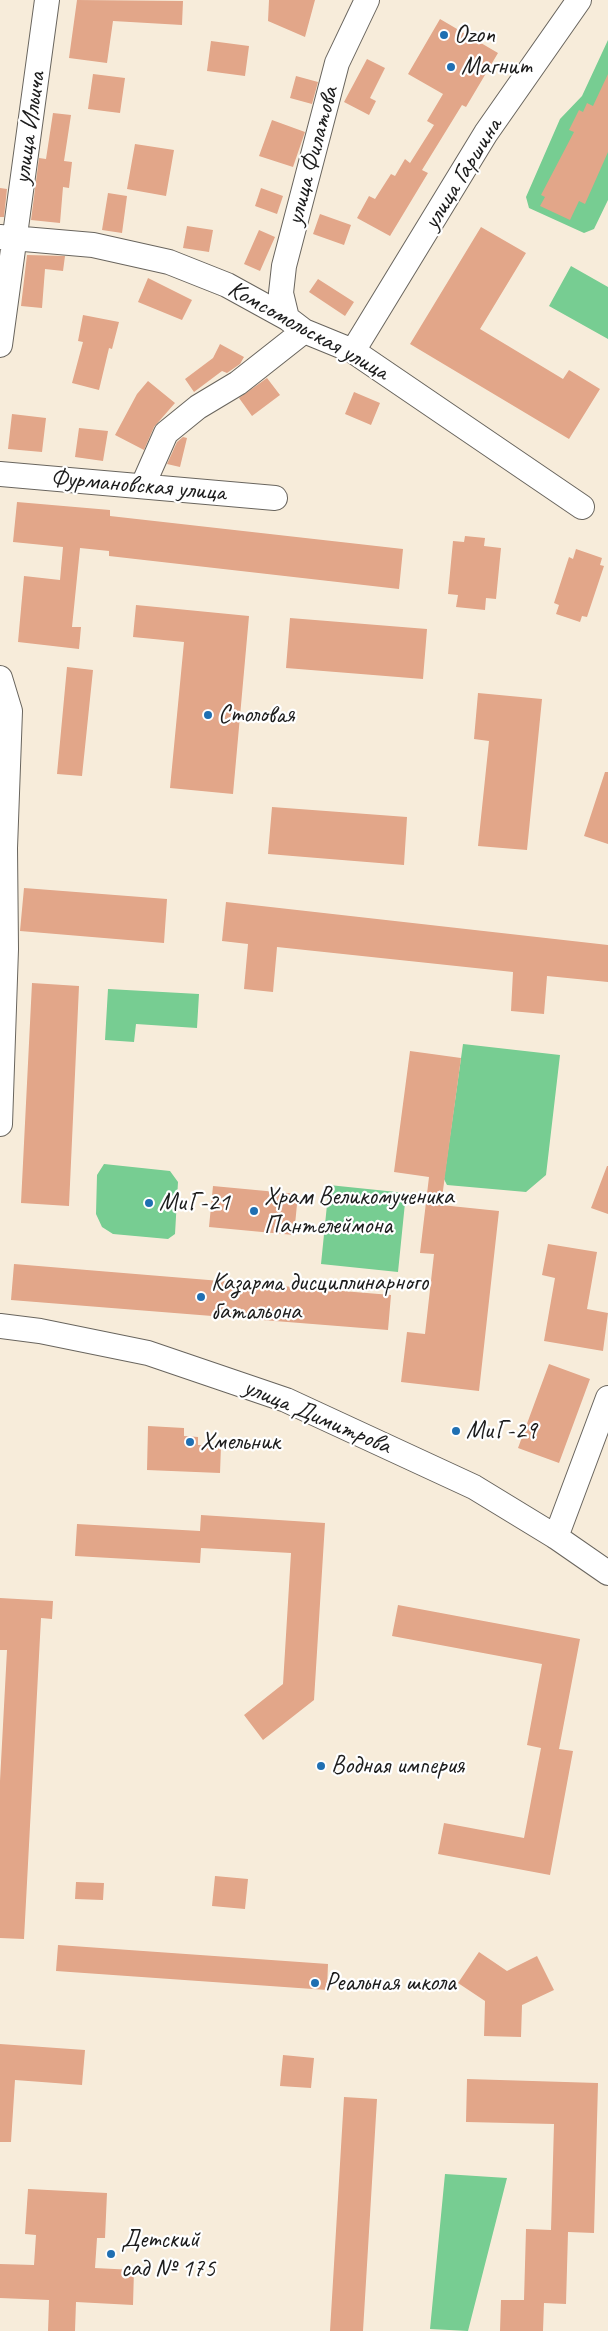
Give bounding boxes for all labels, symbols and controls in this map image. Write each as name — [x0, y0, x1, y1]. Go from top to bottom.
place label: Ozon — [454, 20, 495, 50]
marker: Ozon — [438, 29, 450, 41]
place label: Магнит — [461, 52, 532, 82]
marker: Магнит — [445, 61, 457, 73]
street label: улица Ильича — [7, 70, 53, 186]
street label: улица Филатова — [280, 84, 346, 228]
street label: улица Гаршина — [417, 113, 509, 235]
street label: Комсомольская улица — [222, 275, 394, 387]
street label: Фурмановская улица — [49, 463, 227, 509]
place label: Столовая — [218, 700, 295, 730]
marker: Столовая — [202, 709, 214, 721]
place label: Храм Великомученика Пантелеймона — [264, 1182, 454, 1241]
place label: МиГ-21 — [159, 1188, 230, 1218]
marker: МиГ-21 — [143, 1197, 155, 1209]
marker: Храм Великомученика Пантелеймона — [248, 1205, 260, 1217]
place label: Казарма дисциплинарного батальона — [211, 1268, 428, 1327]
marker: Казарма дисциплинарного батальона — [195, 1291, 207, 1303]
street label: улица Димитрова — [239, 1373, 395, 1461]
place label: МиГ-29 — [466, 1416, 537, 1446]
marker: МиГ-29 — [450, 1425, 462, 1437]
place label: Хмельник — [200, 1427, 280, 1457]
marker: Хмельник — [184, 1436, 196, 1448]
place label: Водная империя — [331, 1751, 464, 1781]
marker: Водная империя — [315, 1760, 327, 1772]
place label: Реальная школа — [325, 1968, 456, 1998]
marker: Реальная школа — [309, 1977, 321, 1989]
place label: Детский сад № 175 — [121, 2225, 215, 2284]
marker: Детский сад № 175 — [105, 2248, 117, 2260]

